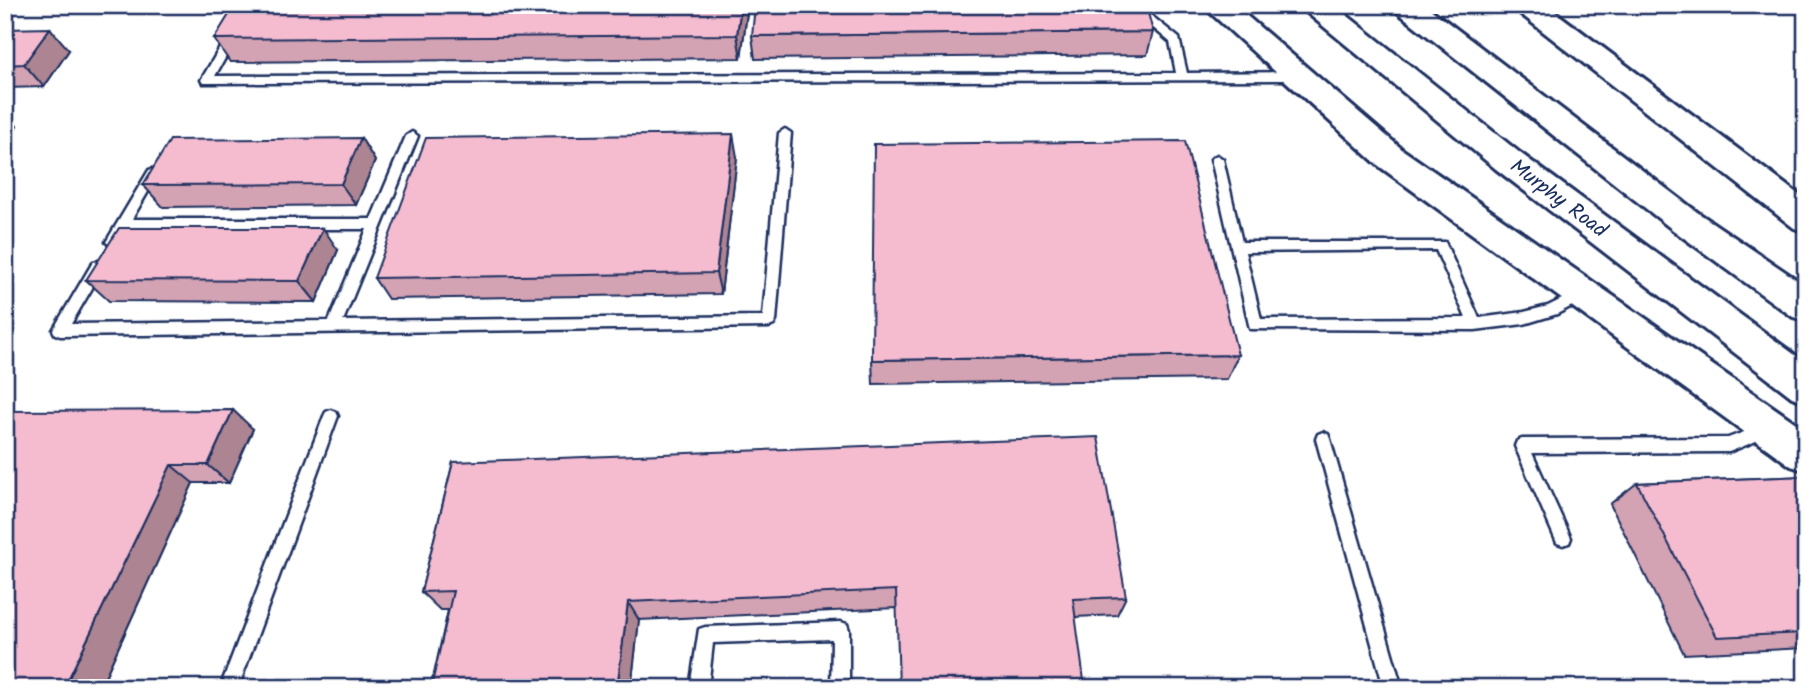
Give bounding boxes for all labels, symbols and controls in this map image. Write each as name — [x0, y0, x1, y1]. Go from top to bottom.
street label: Murphy Road — [1502, 151, 1614, 247]

